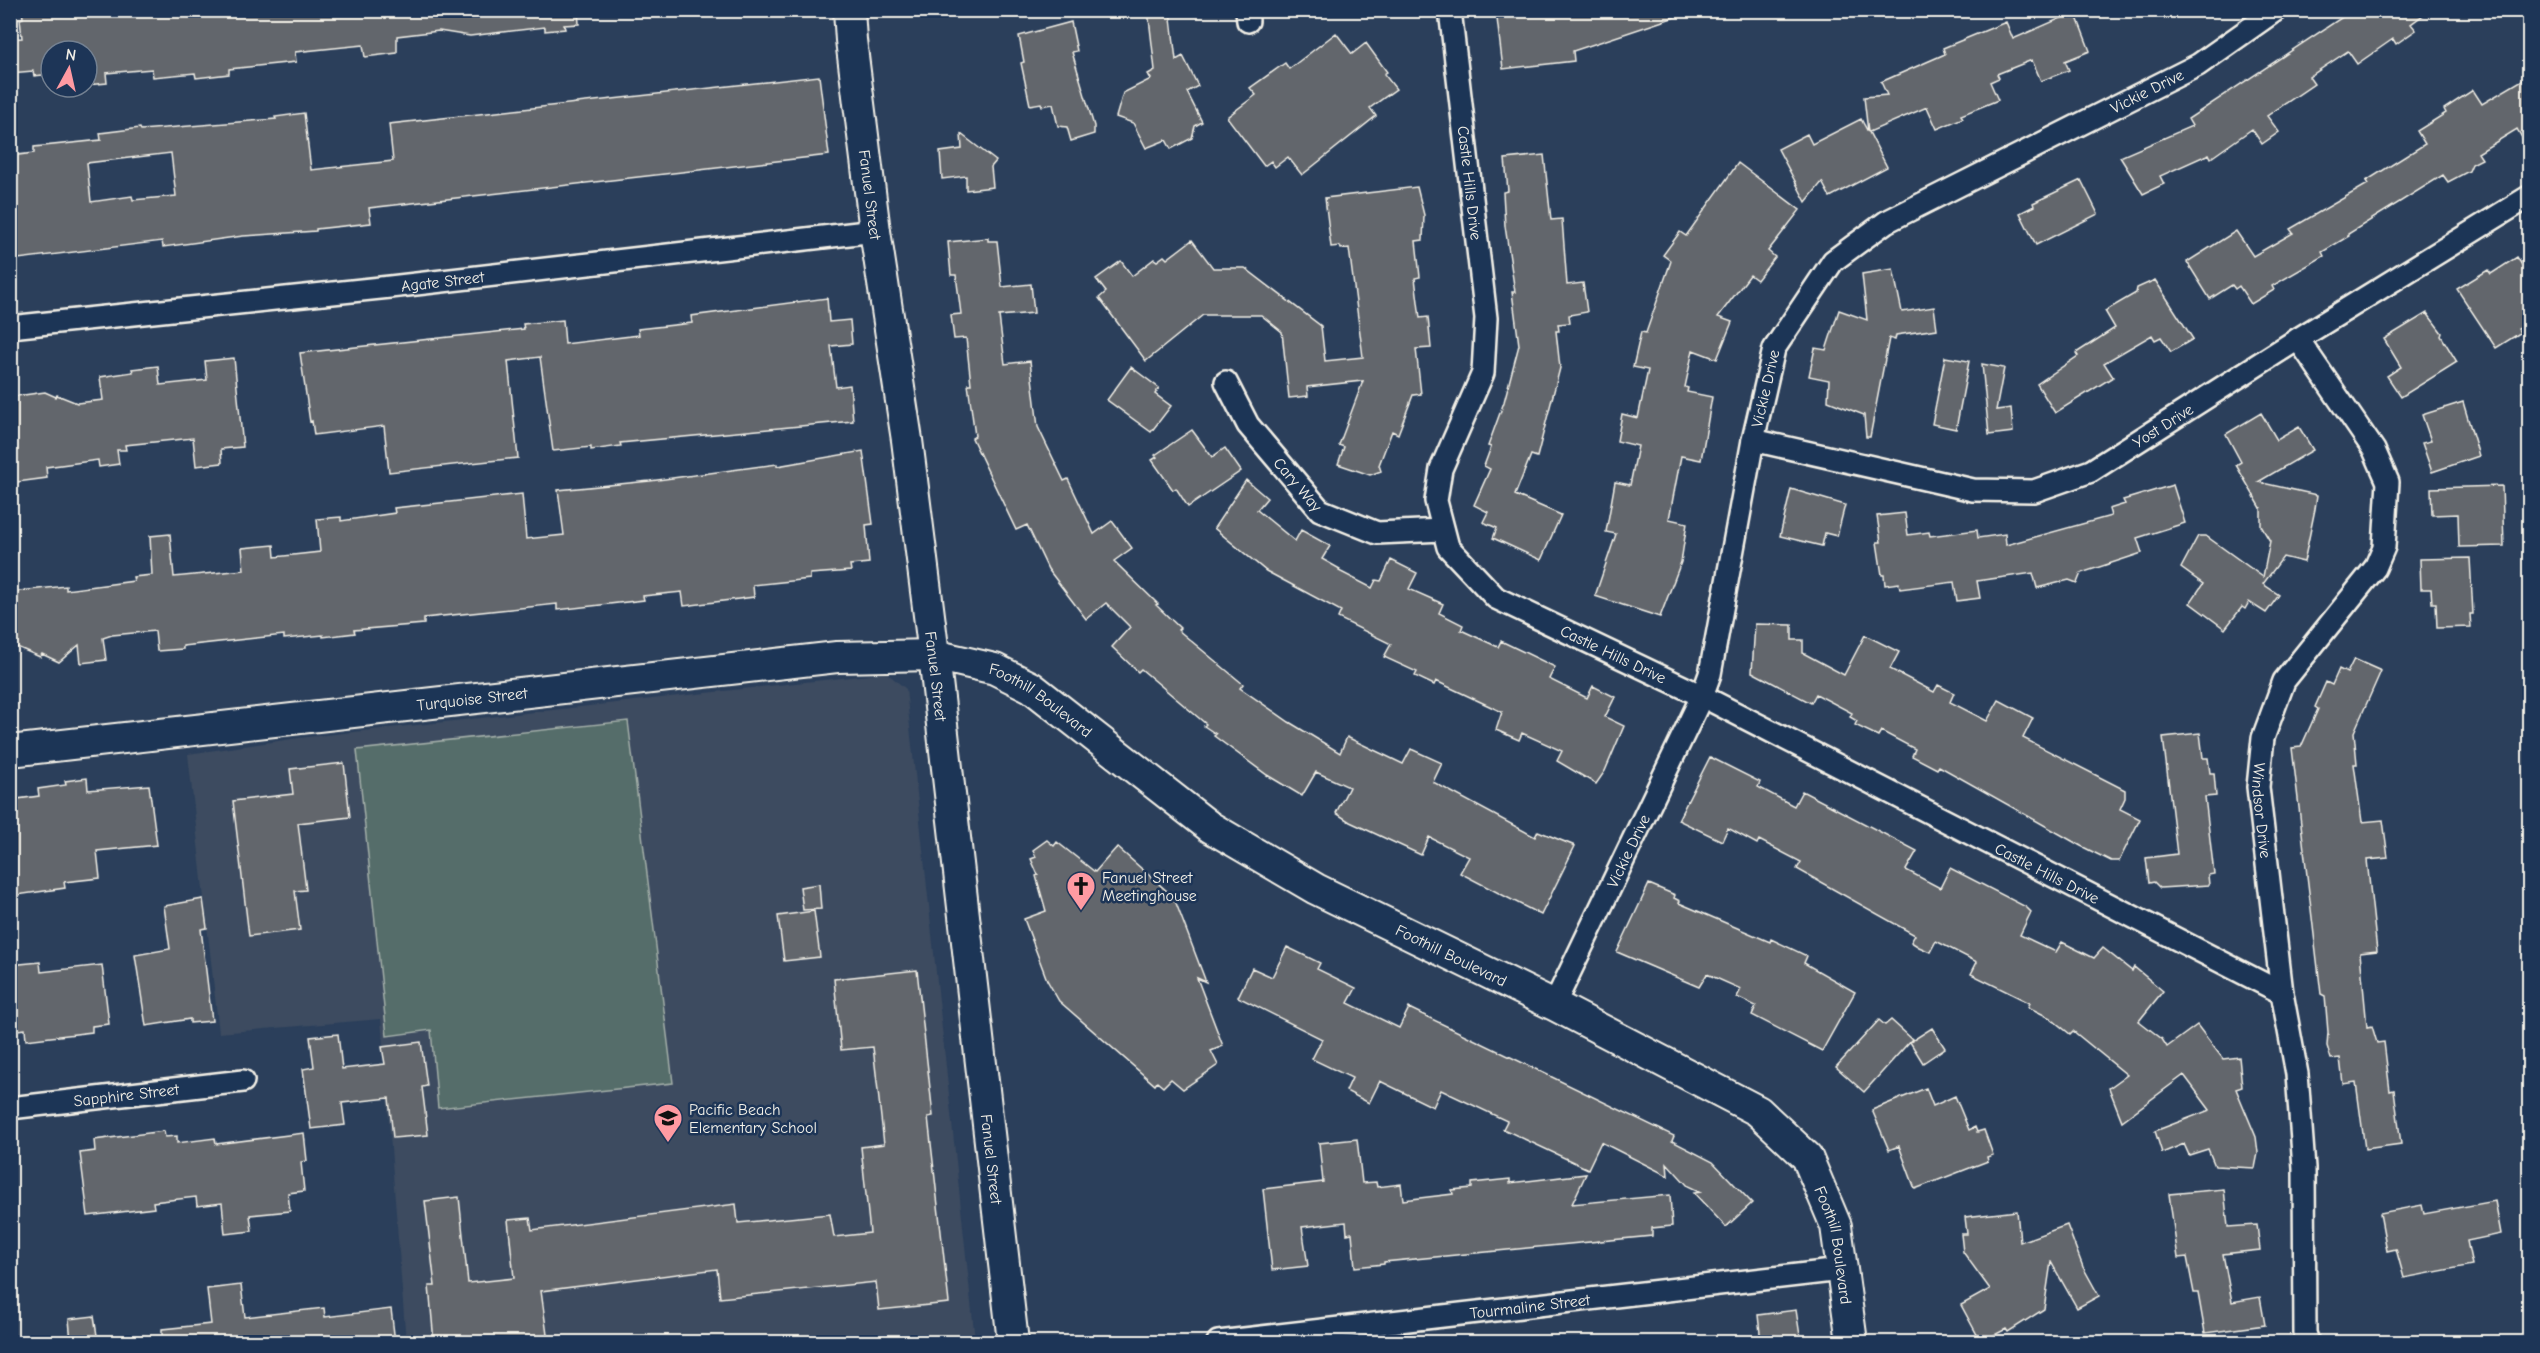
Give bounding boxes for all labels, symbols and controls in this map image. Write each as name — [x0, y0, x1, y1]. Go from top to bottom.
north arrow — [39, 39, 99, 99]
text: N — [65, 45, 77, 65]
street label: Vickie Drive — [2108, 66, 2187, 118]
street label: Castle Hills Drive — [1454, 125, 1485, 241]
street label: Fanuel Street — [855, 149, 884, 242]
street label: Agate Street — [400, 268, 486, 296]
street label: Vickie Drive — [1748, 348, 1784, 429]
street label: Yost Drive — [2130, 400, 2197, 452]
street label: Cary Way — [1270, 454, 1326, 516]
street label: Castle Hills Drive — [1557, 622, 1669, 688]
street label: Fanuel Street — [921, 630, 950, 723]
street label: Foothill Boulevard — [987, 660, 1095, 741]
street label: Turquoise Street — [416, 684, 529, 715]
street label: Windsor Drive — [2248, 762, 2274, 859]
street label: Vickie Drive — [1604, 812, 1654, 891]
street label: Castle Hills Drive — [1992, 839, 2102, 908]
place label: Fanuel Street Meetinghouse — [1102, 869, 1197, 905]
church icon: Fanuel Street Meetinghouse — [1065, 870, 1097, 912]
street label: Foothill Boulevard — [1393, 921, 1510, 991]
street label: Sapphire Street — [73, 1080, 180, 1111]
place label: Pacific Beach Elementary School — [689, 1101, 817, 1137]
school or university icon: Pacific Beach Elementary School — [652, 1102, 684, 1144]
street label: Fanuel Street — [977, 1113, 1005, 1206]
street label: Foothill Boulevard — [1810, 1184, 1855, 1305]
street label: Tourmaline Street — [1469, 1291, 1592, 1323]

